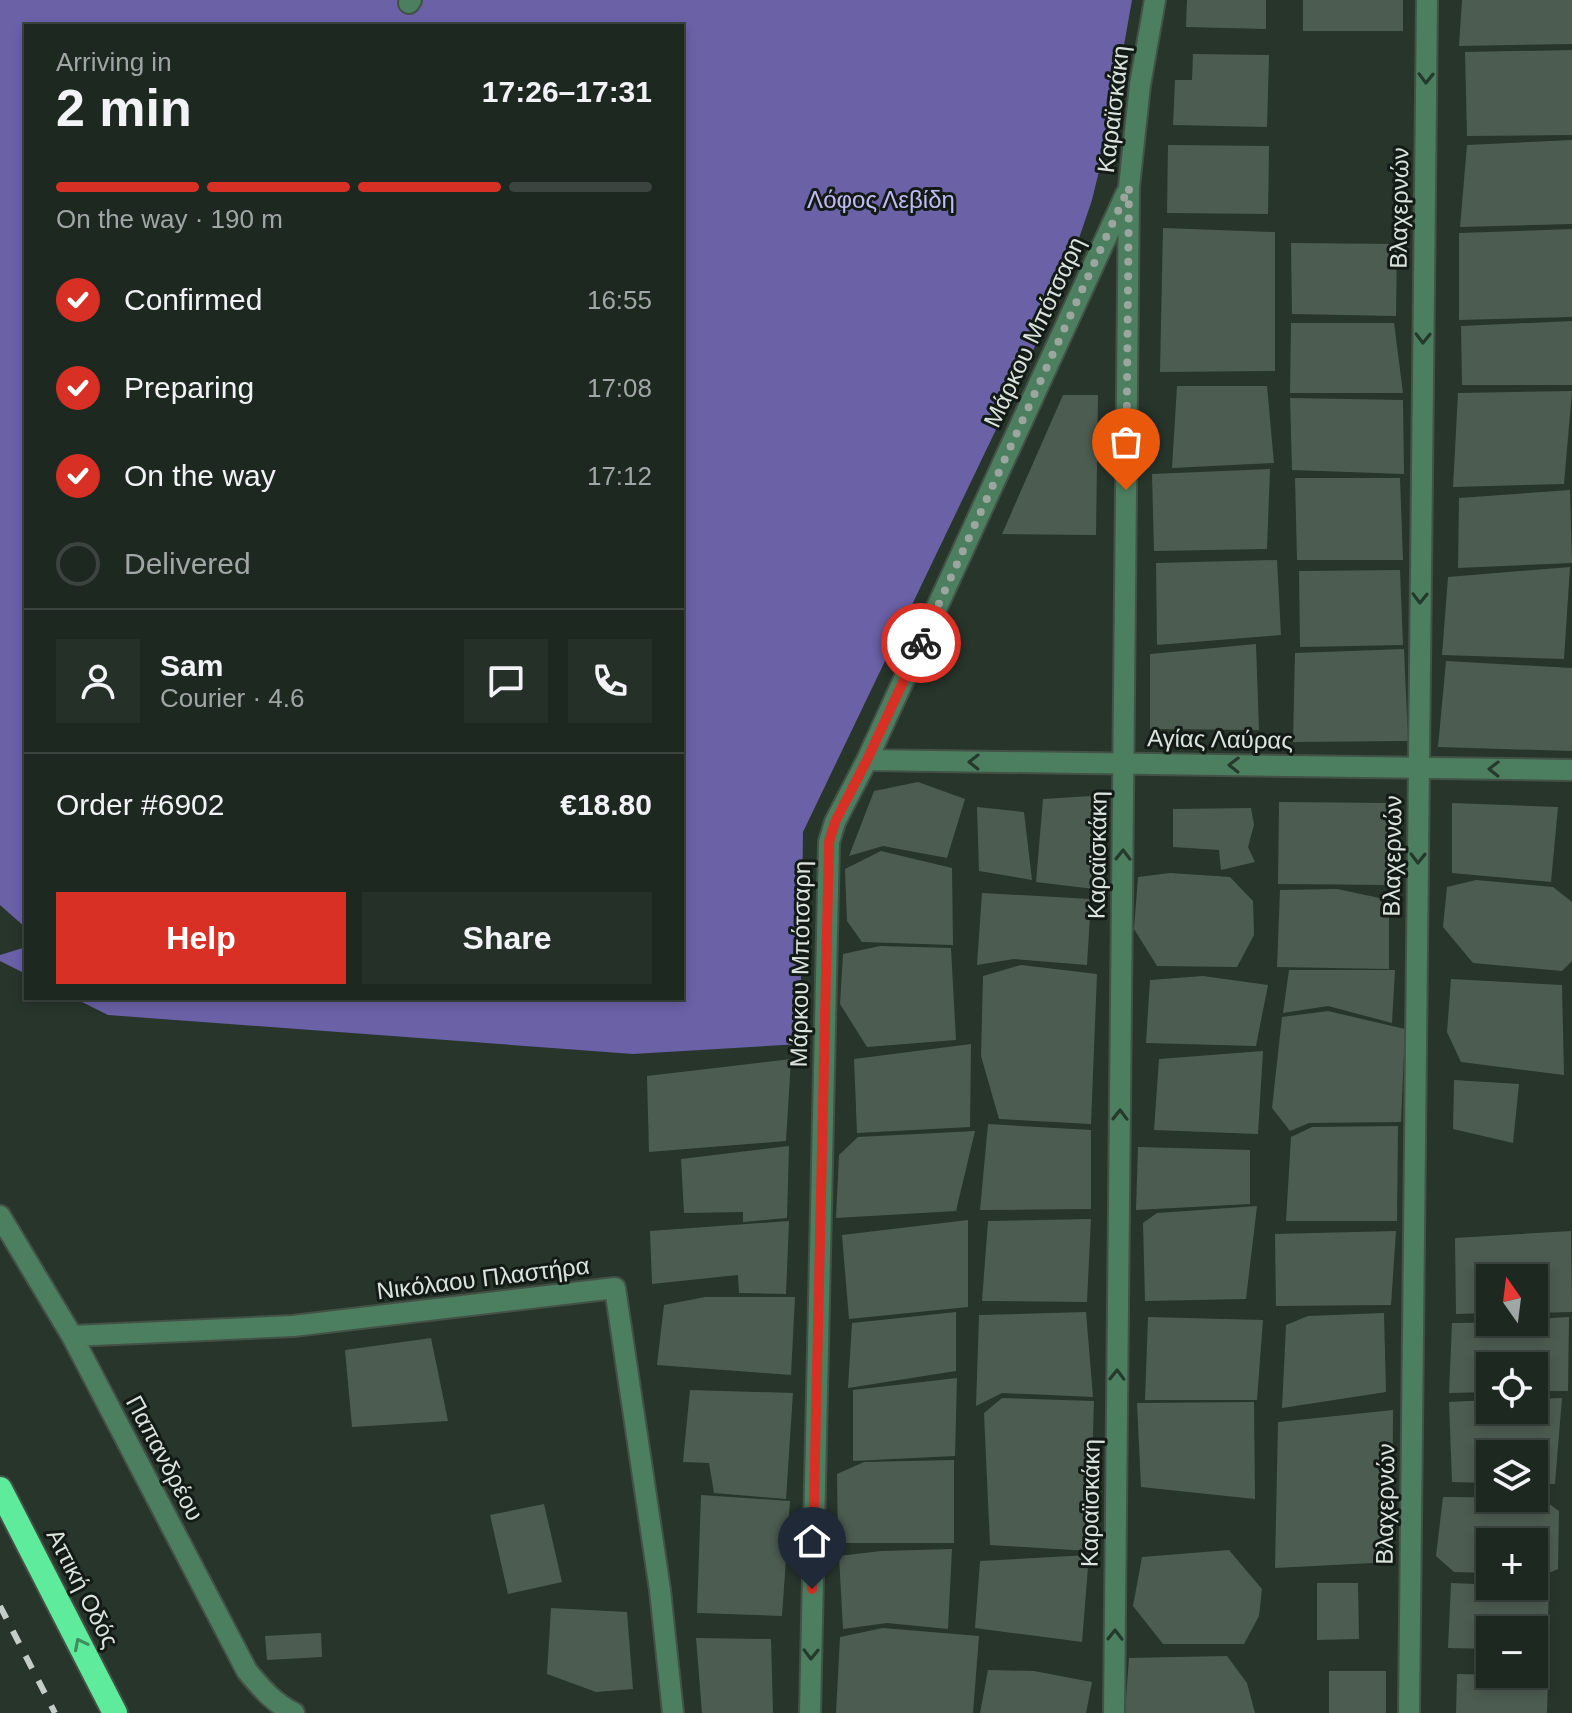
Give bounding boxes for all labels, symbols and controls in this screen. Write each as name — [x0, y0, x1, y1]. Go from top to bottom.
street label: Καραϊσκάκη — [1092, 44, 1134, 174]
text: Arriving in — [56, 47, 172, 77]
one-way arrow — [1417, 72, 1435, 85]
text: 17:26–17:31 — [482, 75, 652, 108]
text: 2 min — [56, 79, 192, 137]
street label: Βλαχερνών — [1384, 147, 1414, 269]
park label: Λόφος Λεβίδη — [807, 186, 955, 213]
text: On the way · 190 m — [56, 204, 283, 234]
street label: Μάρκου Μπότσαρη — [978, 233, 1090, 431]
icon: check — [56, 278, 100, 322]
text: Confirmed — [124, 283, 262, 316]
text: 16:55 — [587, 285, 652, 315]
one-way arrow — [1414, 332, 1432, 345]
icon: check — [56, 366, 100, 410]
text: Preparing — [124, 371, 254, 404]
text: 17:08 — [587, 373, 652, 403]
pin — [1092, 408, 1160, 490]
icon: bag — [1104, 420, 1148, 464]
icon: check — [56, 454, 100, 498]
text: On the way — [124, 459, 276, 492]
text: 17:12 — [587, 461, 652, 491]
text: Delivered — [124, 547, 251, 580]
one-way arrow — [1412, 592, 1429, 605]
courier — [881, 603, 961, 683]
icon: bike — [899, 621, 943, 665]
button: person — [56, 639, 140, 723]
button: chat — [464, 639, 548, 723]
button: phone — [568, 639, 652, 723]
text: Sam — [160, 649, 223, 682]
text: Courier · 4.6 — [160, 683, 305, 713]
street label: Αγίας Λαύρας — [1147, 724, 1293, 754]
one-way arrow — [967, 753, 980, 770]
one-way arrow — [1227, 756, 1240, 774]
one-way arrow — [1487, 760, 1500, 778]
text: Order #6902 — [56, 788, 224, 821]
text: €18.80 — [560, 788, 652, 821]
street label: Καραϊσκάκη — [1082, 791, 1112, 919]
street label: Βλαχερνών — [1377, 795, 1407, 917]
one-way arrow — [1114, 848, 1131, 861]
one-way arrow — [1409, 852, 1427, 865]
street label: Μάρκου Μπότσαρη — [785, 860, 815, 1068]
button: Help — [56, 892, 346, 984]
button: Share — [362, 892, 652, 984]
one-way arrow — [1111, 1108, 1129, 1121]
street label: Νικόλαου Πλαστήρα — [375, 1252, 591, 1304]
north arrow — [1476, 1264, 1548, 1336]
map controls — [1476, 1264, 1548, 1688]
button: locate — [1476, 1352, 1548, 1424]
one-way arrow — [1108, 1368, 1126, 1381]
street label: Παπανδρέου — [121, 1391, 209, 1525]
street label: Καραϊσκάκη — [1075, 1439, 1105, 1567]
button: layers — [1476, 1440, 1548, 1512]
street label: Βλαχερνών — [1370, 1443, 1400, 1565]
pin — [778, 1507, 846, 1589]
icon: home — [790, 1519, 834, 1563]
street label: Αττική Οδός — [42, 1524, 124, 1652]
button: + — [1476, 1528, 1548, 1600]
button: − — [1476, 1616, 1548, 1688]
one-way arrow — [1106, 1628, 1124, 1641]
one-way arrow — [74, 1637, 89, 1652]
one-way arrow — [802, 1648, 820, 1661]

